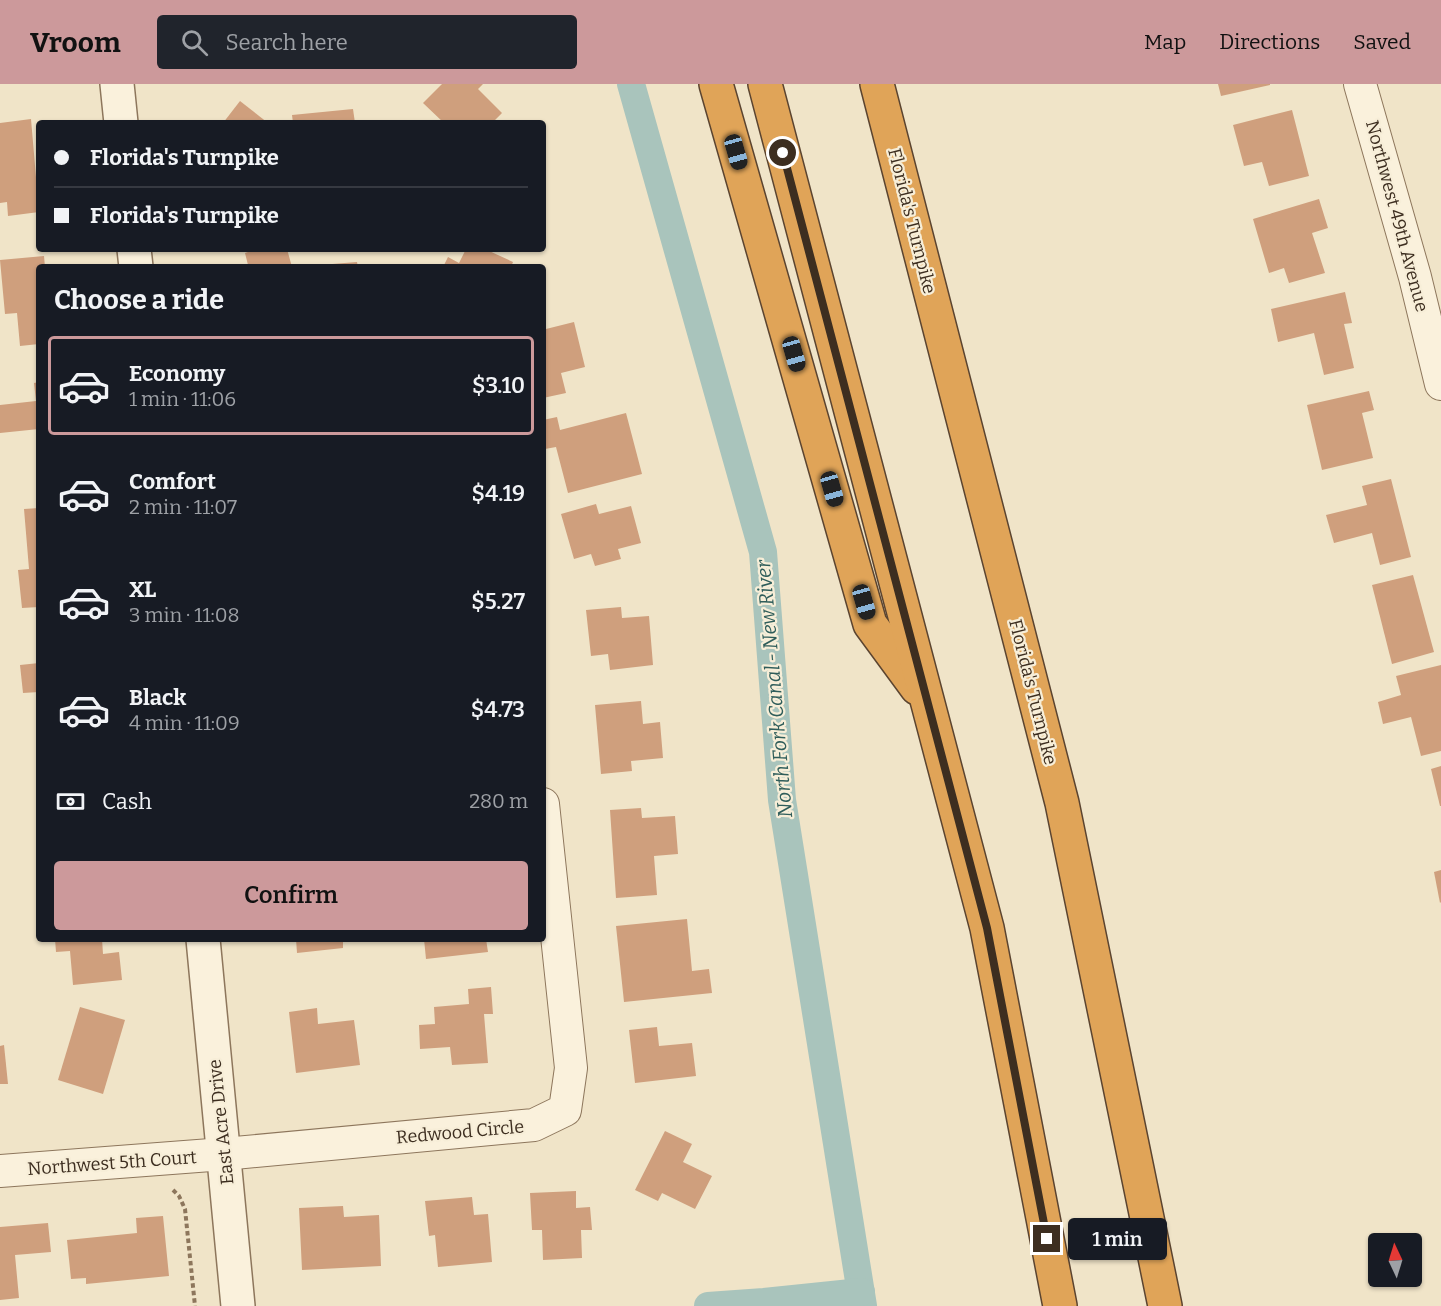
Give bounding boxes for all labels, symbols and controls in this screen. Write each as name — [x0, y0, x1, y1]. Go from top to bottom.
search box — [157, 15, 577, 69]
text: Vroom — [30, 26, 121, 59]
icon: search — [178, 26, 211, 59]
text: Search here — [226, 29, 348, 56]
text: Map — [1144, 29, 1186, 55]
text: Directions — [1219, 29, 1320, 55]
text: Saved — [1353, 29, 1411, 55]
street label: Northwest 49th Avenue — [1361, 118, 1433, 314]
car — [722, 132, 750, 172]
route start — [769, 139, 796, 166]
text: Florida's Turnpike — [90, 144, 279, 171]
street label: Florida's Turnpike — [883, 146, 941, 296]
text: Florida's Turnpike — [90, 202, 279, 229]
text: Choose a ride — [54, 284, 224, 316]
car — [780, 334, 808, 374]
icon: car — [57, 359, 111, 413]
text: Economy — [129, 360, 225, 387]
text: $3.10 — [472, 372, 525, 399]
text: 1 min · 11:06 — [129, 387, 236, 411]
icon: car — [57, 467, 111, 521]
text: Comfort — [129, 468, 216, 495]
car — [818, 469, 846, 509]
text: $4.19 — [472, 480, 525, 507]
text: 2 min · 11:07 — [129, 495, 237, 519]
water label: North Fork Canal - New River — [751, 558, 797, 819]
icon: car — [57, 575, 111, 629]
text: XL — [129, 576, 156, 603]
car — [850, 582, 878, 622]
text: $5.27 — [471, 588, 525, 615]
text: 3 min · 11:08 — [129, 603, 240, 627]
street label: Florida's Turnpike — [1004, 617, 1062, 767]
icon: car — [57, 683, 111, 737]
text: Black — [129, 684, 186, 711]
text: $4.73 — [471, 696, 525, 723]
text: 4 min · 11:09 — [129, 711, 240, 735]
icon: cash — [54, 785, 87, 818]
text: Cash — [102, 788, 152, 815]
text: 280 m — [469, 789, 528, 813]
button: Confirm — [54, 861, 528, 930]
street label: East Acre Drive — [203, 1058, 239, 1186]
street label: Redwood Circle — [395, 1115, 525, 1149]
street label: Northwest 5th Court — [27, 1146, 198, 1180]
callout: 1 min — [1068, 1218, 1167, 1260]
route end — [1033, 1225, 1060, 1252]
text: 1 min — [1092, 1227, 1143, 1251]
north arrow — [1368, 1233, 1422, 1287]
map controls — [1368, 1233, 1422, 1287]

